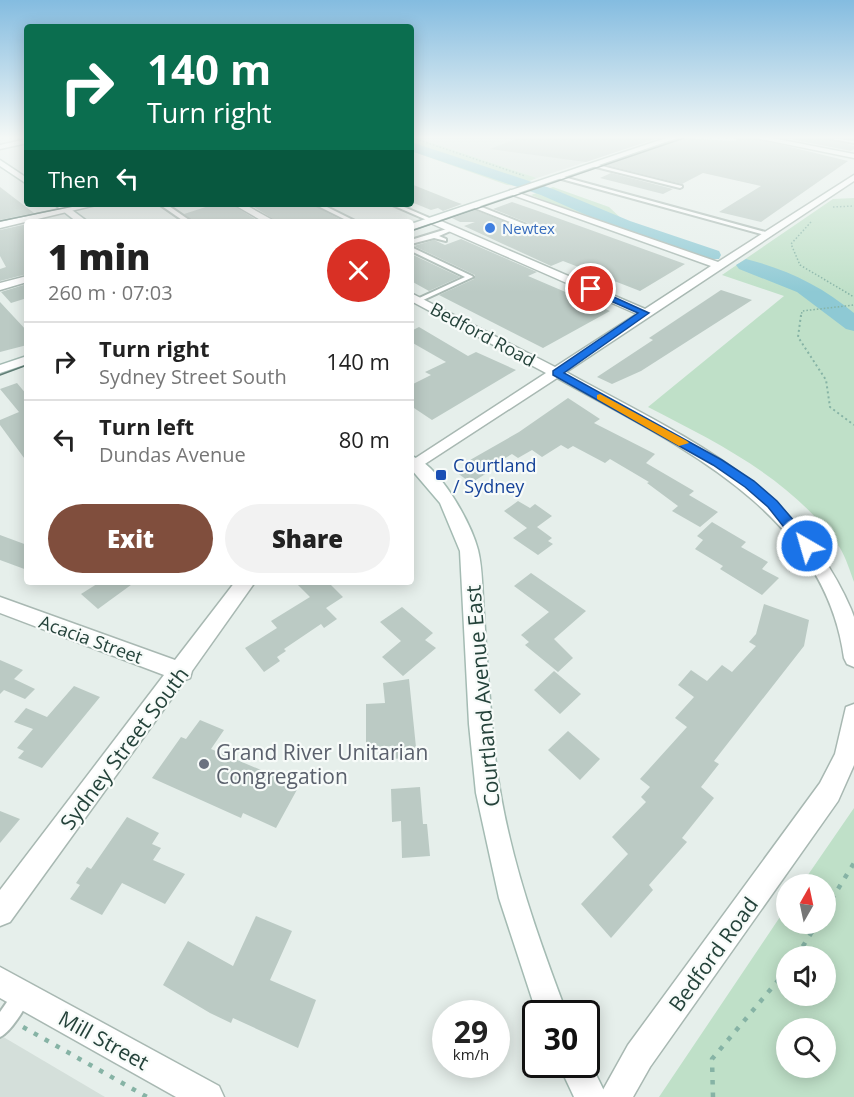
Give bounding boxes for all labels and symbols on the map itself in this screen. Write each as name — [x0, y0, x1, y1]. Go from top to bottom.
place label: Newtex — [502, 218, 555, 238]
marker: Newtex — [483, 221, 497, 235]
pin — [565, 263, 616, 314]
street label: Bedford Road — [426, 296, 540, 372]
place label: Courtland / Sydney — [453, 453, 537, 498]
marker: Courtland / Sydney — [434, 468, 448, 482]
position arrow — [775, 514, 839, 578]
street label: Courtland Avenue East — [458, 584, 506, 808]
street label: Acacia Street — [36, 609, 146, 669]
street label: Sydney Street South — [54, 661, 194, 835]
place label: Grand River Unitarian Congregation — [216, 738, 428, 790]
marker: Grand River Unitarian Congregation — [197, 757, 211, 771]
north arrow — [776, 874, 836, 934]
street label: Bedford Road — [662, 891, 764, 1017]
speed limit sign: 30 — [522, 1000, 600, 1078]
street label: Mill Street — [54, 1004, 154, 1076]

